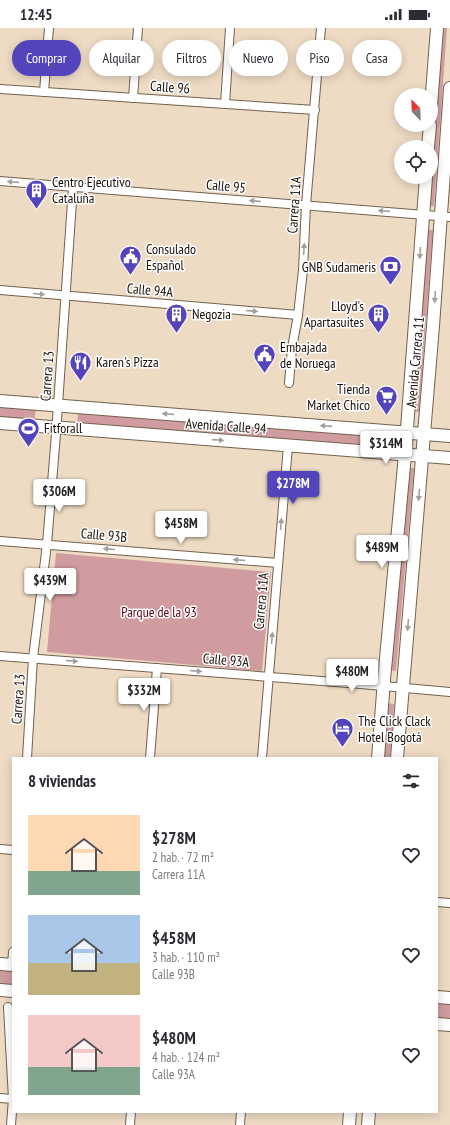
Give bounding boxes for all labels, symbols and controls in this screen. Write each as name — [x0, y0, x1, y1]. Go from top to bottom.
text: 12:45 — [20, 5, 52, 24]
chip: Comprar — [12, 40, 81, 76]
chip: Alquilar — [89, 40, 154, 76]
chip: Filtros — [162, 40, 221, 76]
chip: Nuevo — [229, 40, 288, 76]
chip: Piso — [296, 40, 344, 76]
chip: Casa — [352, 40, 402, 76]
street label: Calle 96 — [150, 77, 190, 97]
north arrow — [394, 88, 438, 132]
map controls — [394, 88, 438, 184]
button: locate — [394, 140, 438, 184]
place label: Centro Ejecutivo Cataluña — [52, 173, 131, 207]
street label: Calle 95 — [205, 175, 247, 197]
street label: Carrera 11A — [283, 176, 305, 234]
building icon: Centro Ejecutivo Cataluña — [23, 177, 49, 210]
one-way arrow — [7, 179, 19, 185]
one-way arrow — [249, 198, 261, 205]
one-way arrow — [378, 208, 390, 215]
place label: Consulado Español — [146, 240, 196, 274]
one-way arrow — [301, 242, 307, 255]
public building icon: Consulado Español — [117, 244, 143, 277]
one-way arrow — [417, 247, 424, 259]
bank icon: GNB Sudameris — [378, 254, 404, 287]
place label: GNB Sudameris — [302, 258, 376, 276]
street label: Calle 94A — [126, 279, 174, 301]
one-way arrow — [33, 290, 45, 297]
one-way arrow — [432, 291, 439, 303]
place label: Lloyd's Apartasuites — [304, 297, 364, 331]
building icon: Negozia — [163, 301, 189, 334]
building icon: Lloyd's Apartasuites — [366, 301, 392, 334]
place label: Negozia — [192, 305, 231, 323]
one-way arrow — [246, 308, 258, 315]
street label: Avenida Carrera 11 — [402, 316, 428, 408]
place label: Embajada de Noruega — [280, 338, 336, 372]
public building icon: Embajada de Noruega — [251, 342, 277, 375]
restaurant icon: Karen's Pizza — [67, 349, 93, 382]
street label: Carrera 13 — [36, 350, 58, 402]
place label: Karen's Pizza — [96, 353, 159, 371]
place label: Tienda Market Chico — [307, 380, 370, 414]
supermarket icon: Tienda Market Chico — [373, 384, 399, 417]
one-way arrow — [162, 411, 174, 418]
street label: Avenida Calle 94 — [185, 414, 268, 438]
sports icon: Fitforall — [15, 415, 41, 448]
place label: Fitforall — [44, 419, 83, 437]
one-way arrow — [320, 423, 332, 430]
pin: $314M — [358, 431, 414, 465]
text: $314M — [369, 435, 403, 452]
one-way arrow — [212, 437, 224, 444]
pin: $278M — [265, 471, 321, 505]
text: $278M — [276, 475, 310, 492]
pin: $306M — [31, 479, 87, 513]
text: $306M — [42, 483, 76, 500]
one-way arrow — [415, 489, 422, 501]
pin: $458M — [153, 511, 209, 545]
text: $458M — [164, 515, 198, 532]
one-way arrow — [277, 518, 284, 530]
street label: Calle 93B — [80, 524, 128, 546]
pin: $489M — [354, 535, 410, 569]
text: $489M — [365, 539, 399, 556]
one-way arrow — [103, 546, 115, 552]
one-way arrow — [233, 556, 245, 563]
pin: $439M — [22, 568, 78, 602]
street label: Carrera 11A — [250, 571, 272, 630]
text: $439M — [33, 572, 67, 589]
park label: Parque de la 93 — [121, 603, 197, 621]
one-way arrow — [404, 619, 411, 631]
one-way arrow — [268, 632, 275, 644]
street label: Calle 93A — [202, 649, 250, 671]
one-way arrow — [66, 658, 78, 665]
pin: $480M — [324, 659, 380, 693]
text: $480M — [335, 663, 369, 680]
one-way arrow — [190, 667, 202, 674]
street label: Carrera 13 — [7, 673, 29, 725]
pin: $332M — [116, 678, 172, 712]
text: $332M — [127, 682, 161, 699]
place label: The Click Clack Hotel Bogotá — [358, 712, 431, 746]
hotel icon: The Click Clack Hotel Bogotá — [330, 716, 356, 749]
text: 8 viviendas — [28, 770, 96, 792]
icon: filters — [400, 770, 422, 792]
text: $278M — [152, 827, 196, 849]
icon: home — [60, 831, 108, 879]
icon: heart — [400, 844, 422, 866]
text: 2 hab. · 72 m² — [152, 849, 214, 866]
text: Carrera 11A — [152, 866, 205, 883]
text: $458M — [152, 927, 196, 949]
icon: home — [60, 931, 108, 979]
icon: heart — [400, 944, 422, 966]
text: 3 hab. · 110 m² — [152, 949, 220, 966]
text: Calle 93B — [152, 966, 195, 983]
text: $480M — [152, 1027, 196, 1049]
icon: home — [60, 1031, 108, 1079]
icon: heart — [400, 1044, 422, 1066]
text: 4 hab. · 124 m² — [152, 1049, 220, 1066]
text: Calle 93A — [152, 1066, 195, 1083]

